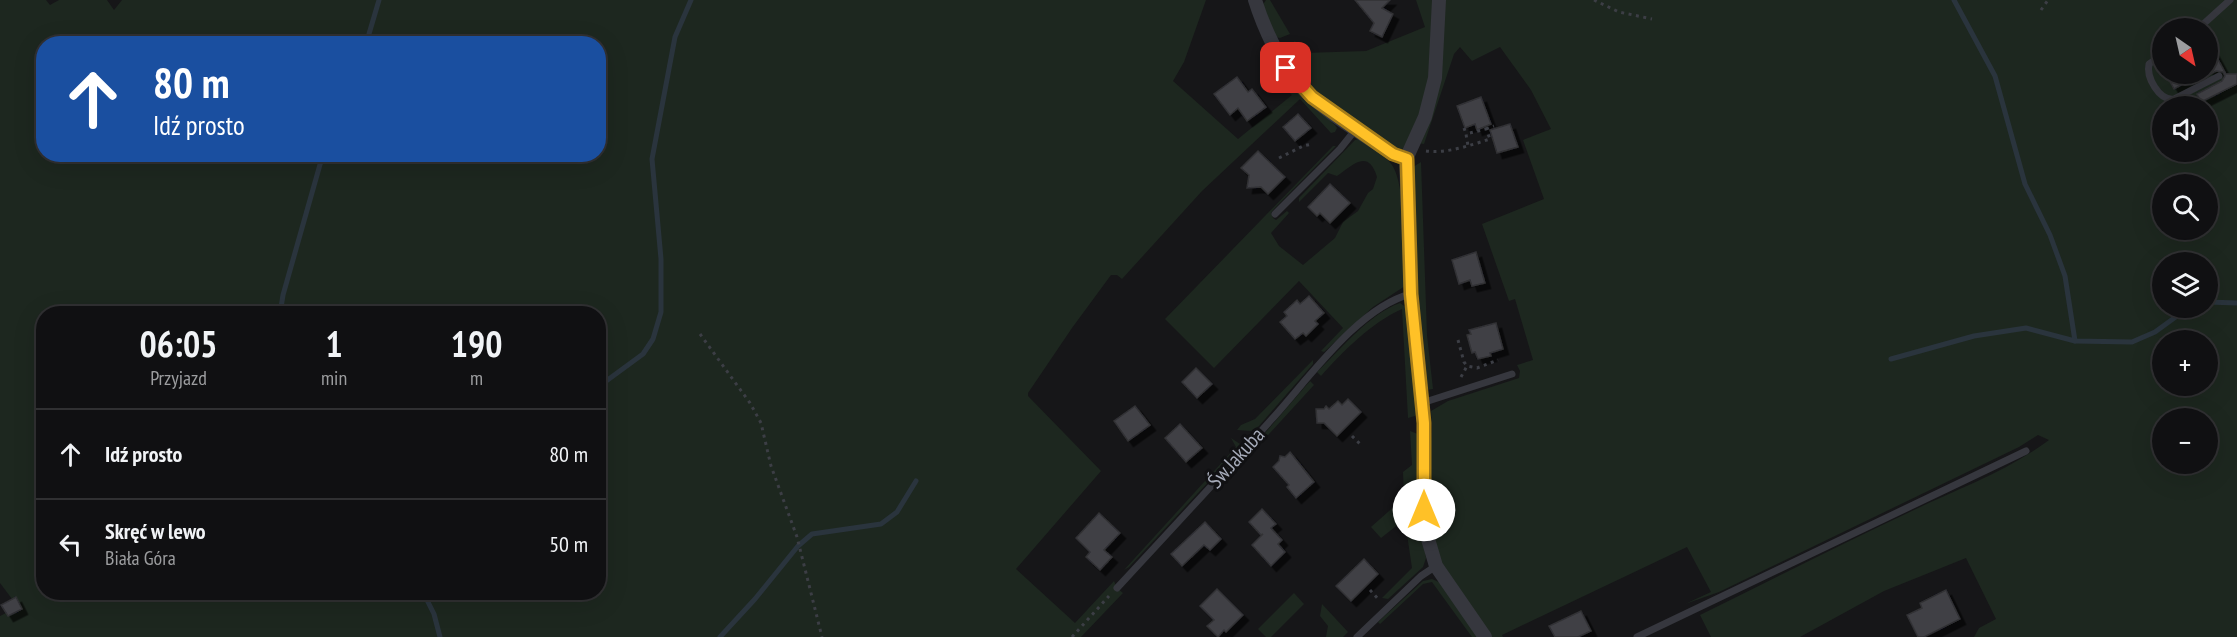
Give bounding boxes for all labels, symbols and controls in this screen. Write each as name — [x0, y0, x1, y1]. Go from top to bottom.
north arrow — [2152, 18, 2218, 84]
map controls — [2152, 18, 2218, 474]
pin — [1260, 42, 1311, 93]
icon: arrive — [1269, 51, 1302, 84]
text: 80 m — [153, 55, 230, 110]
icon: ahead — [54, 60, 132, 138]
button: sound — [2152, 96, 2218, 162]
text: Idź prosto — [153, 108, 245, 142]
button: search — [2152, 174, 2218, 240]
button: layers — [2152, 252, 2218, 318]
text: 06:05 — [140, 320, 217, 367]
text: 1 — [325, 320, 343, 367]
text: 190 — [451, 320, 502, 367]
button: + — [2152, 330, 2218, 396]
text: Przyjazd — [150, 365, 207, 391]
text: min — [321, 365, 347, 391]
text: m — [470, 365, 483, 391]
button: − — [2152, 408, 2218, 474]
street label: Św.Jakuba — [1201, 422, 1270, 494]
icon: ahead — [54, 438, 87, 471]
text: Idź prosto — [105, 440, 182, 468]
text: 80 m — [549, 440, 588, 468]
position arrow — [1392, 478, 1456, 542]
text: Skręć w lewo — [105, 517, 206, 545]
icon: left — [54, 528, 87, 561]
text: 50 m — [549, 530, 588, 558]
text: Biała Góra — [105, 545, 176, 571]

